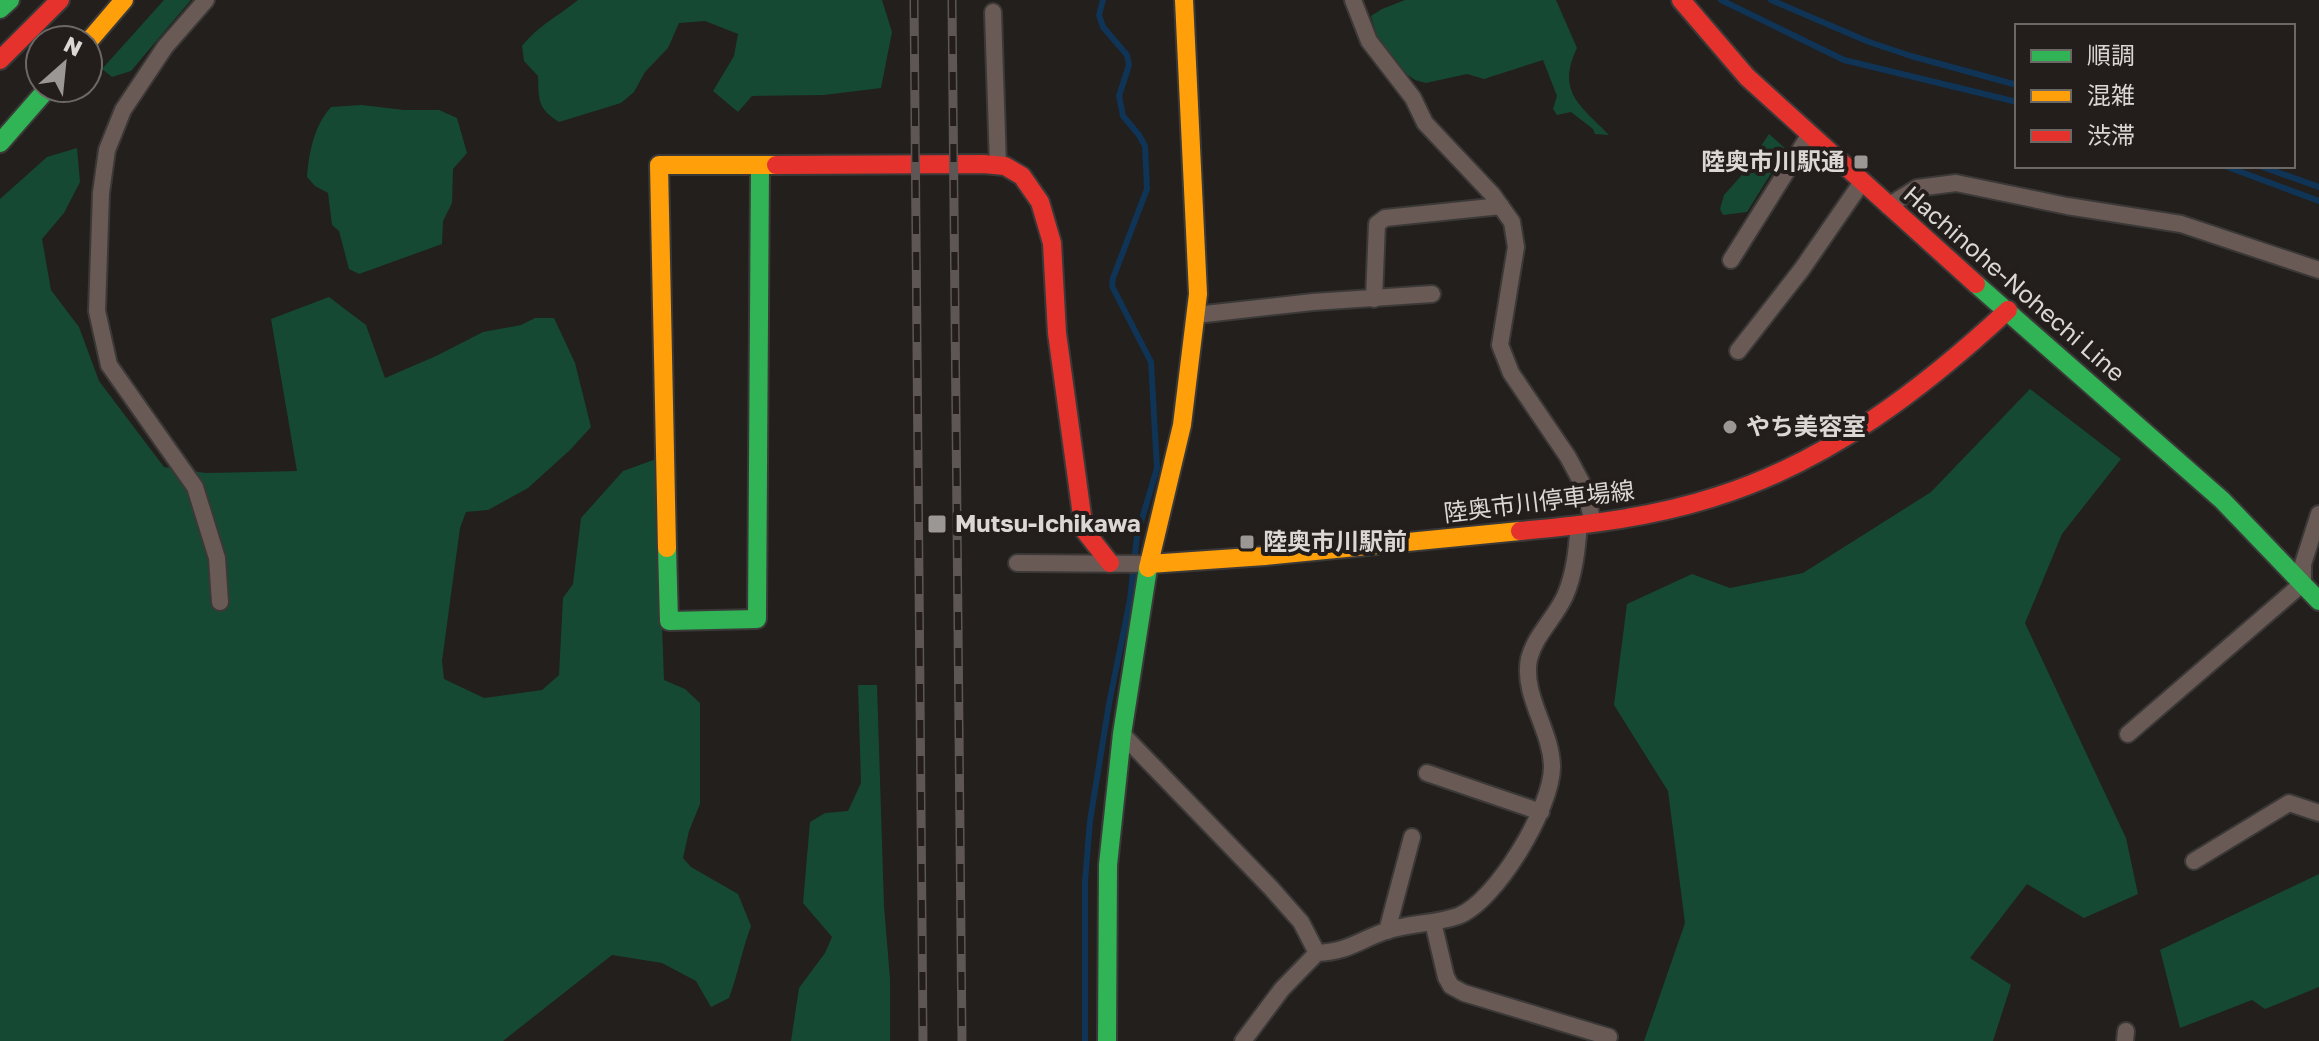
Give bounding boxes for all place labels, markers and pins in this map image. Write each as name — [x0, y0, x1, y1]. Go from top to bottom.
place label: 陸奥市川駅通 — [1701, 146, 1845, 175]
marker: 陸奥市川駅通 — [1852, 153, 1870, 171]
place label: やち美容室 — [1746, 411, 1866, 440]
marker: やち美容室 — [1721, 418, 1739, 436]
place label: Mutsu-Ichikawa — [955, 508, 1141, 537]
marker: Mutsu-Ichikawa — [926, 513, 948, 535]
place label: 陸奥市川駅前 — [1263, 526, 1407, 555]
marker: 陸奥市川駅前 — [1238, 533, 1256, 551]

